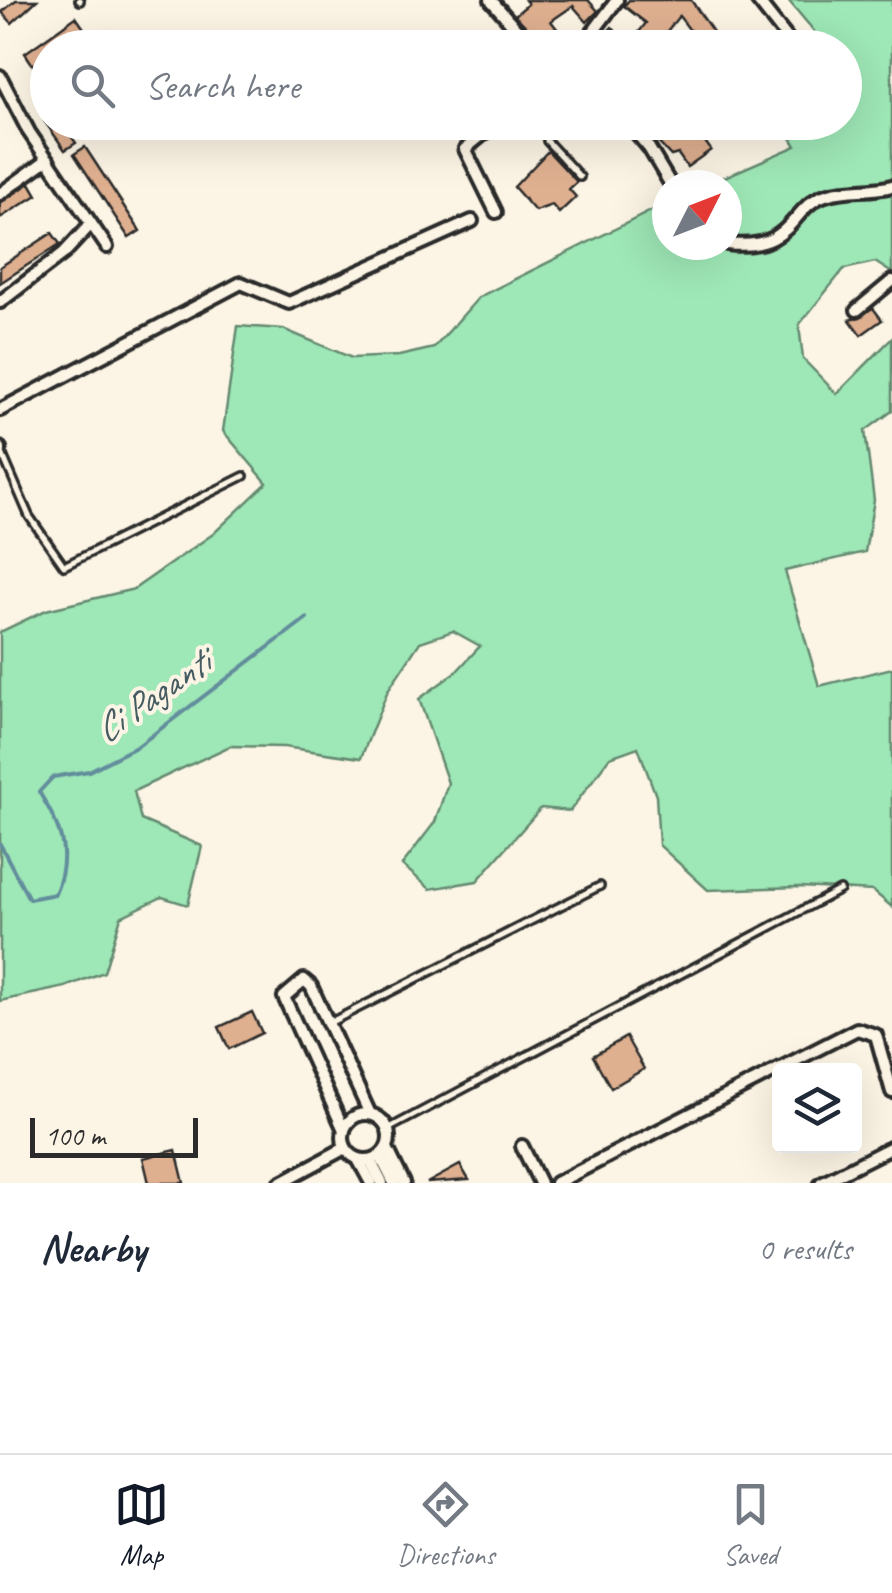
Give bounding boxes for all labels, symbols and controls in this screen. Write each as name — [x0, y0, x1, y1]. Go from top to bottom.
search box — [30, 30, 862, 140]
icon: search — [65, 58, 120, 113]
text: Search here — [145, 62, 300, 109]
north arrow — [652, 170, 742, 260]
water label: Ci Paganti — [85, 634, 226, 753]
map controls — [772, 1063, 862, 1153]
button: layers — [772, 1063, 862, 1153]
scale bar — [30, 1113, 198, 1158]
text: 100 m — [45, 1118, 105, 1153]
text: Nearby — [40, 1222, 146, 1275]
text: 0 results — [758, 1228, 852, 1269]
tab: Map — [114, 1477, 169, 1572]
tab: Directions — [397, 1477, 495, 1572]
tab: Saved — [723, 1477, 778, 1572]

